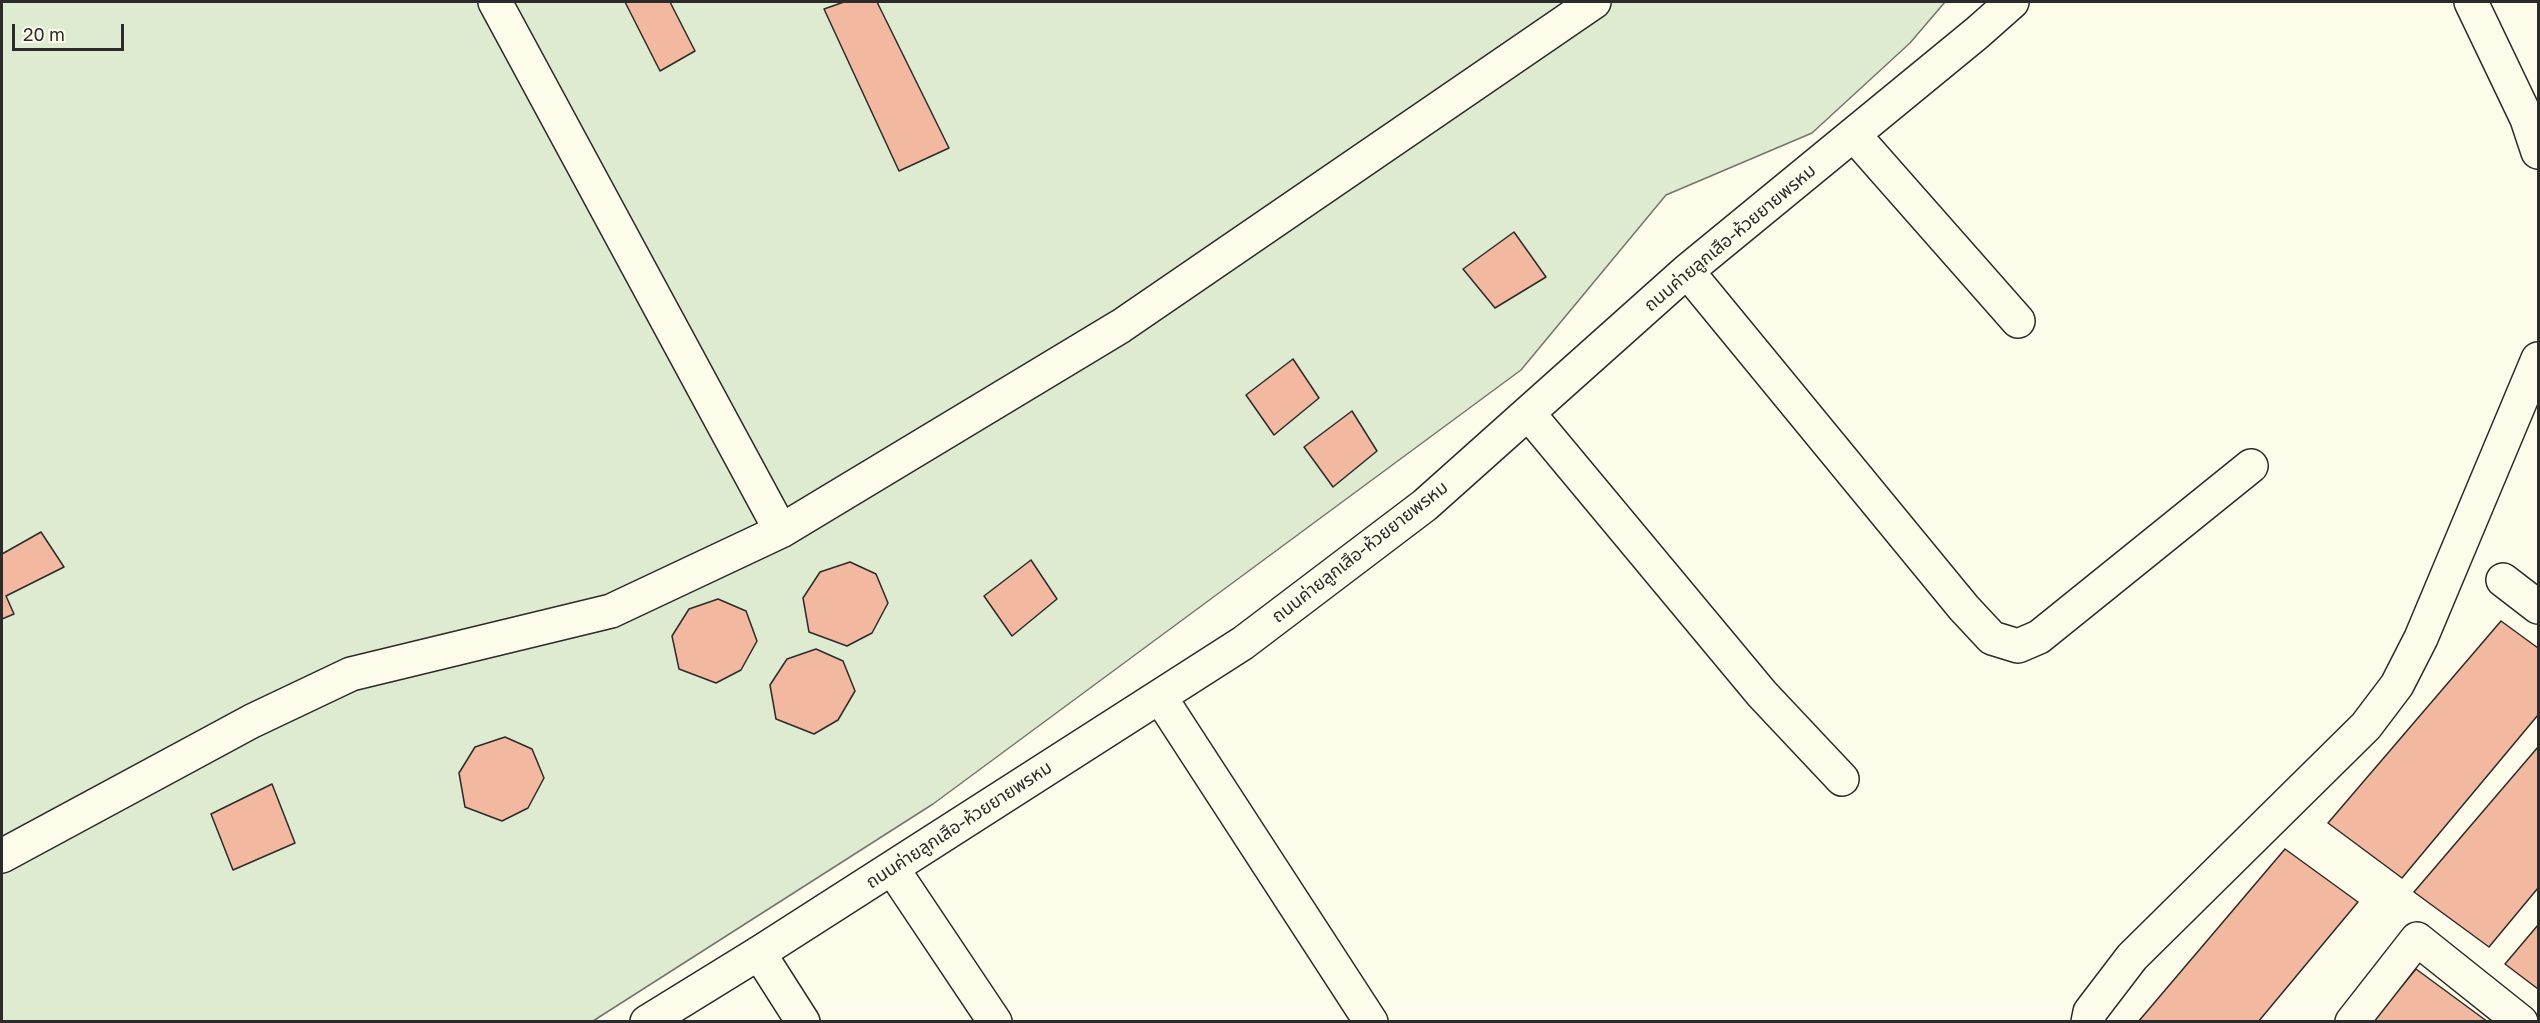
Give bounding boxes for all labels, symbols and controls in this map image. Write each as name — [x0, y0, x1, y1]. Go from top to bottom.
scale bar — [15, 12, 128, 50]
text: 20 m — [23, 23, 65, 45]
street label: ถนนค่ายลูกเสึอ-ห้วยยายพรหม — [1640, 160, 1820, 316]
street label: ถนนค่ายลูกเสึอ-ห้วยยายพรหม — [1268, 477, 1452, 627]
street label: ถนนค่ายลูกเสึอ-ห้วยยายพรหม — [862, 757, 1056, 893]

